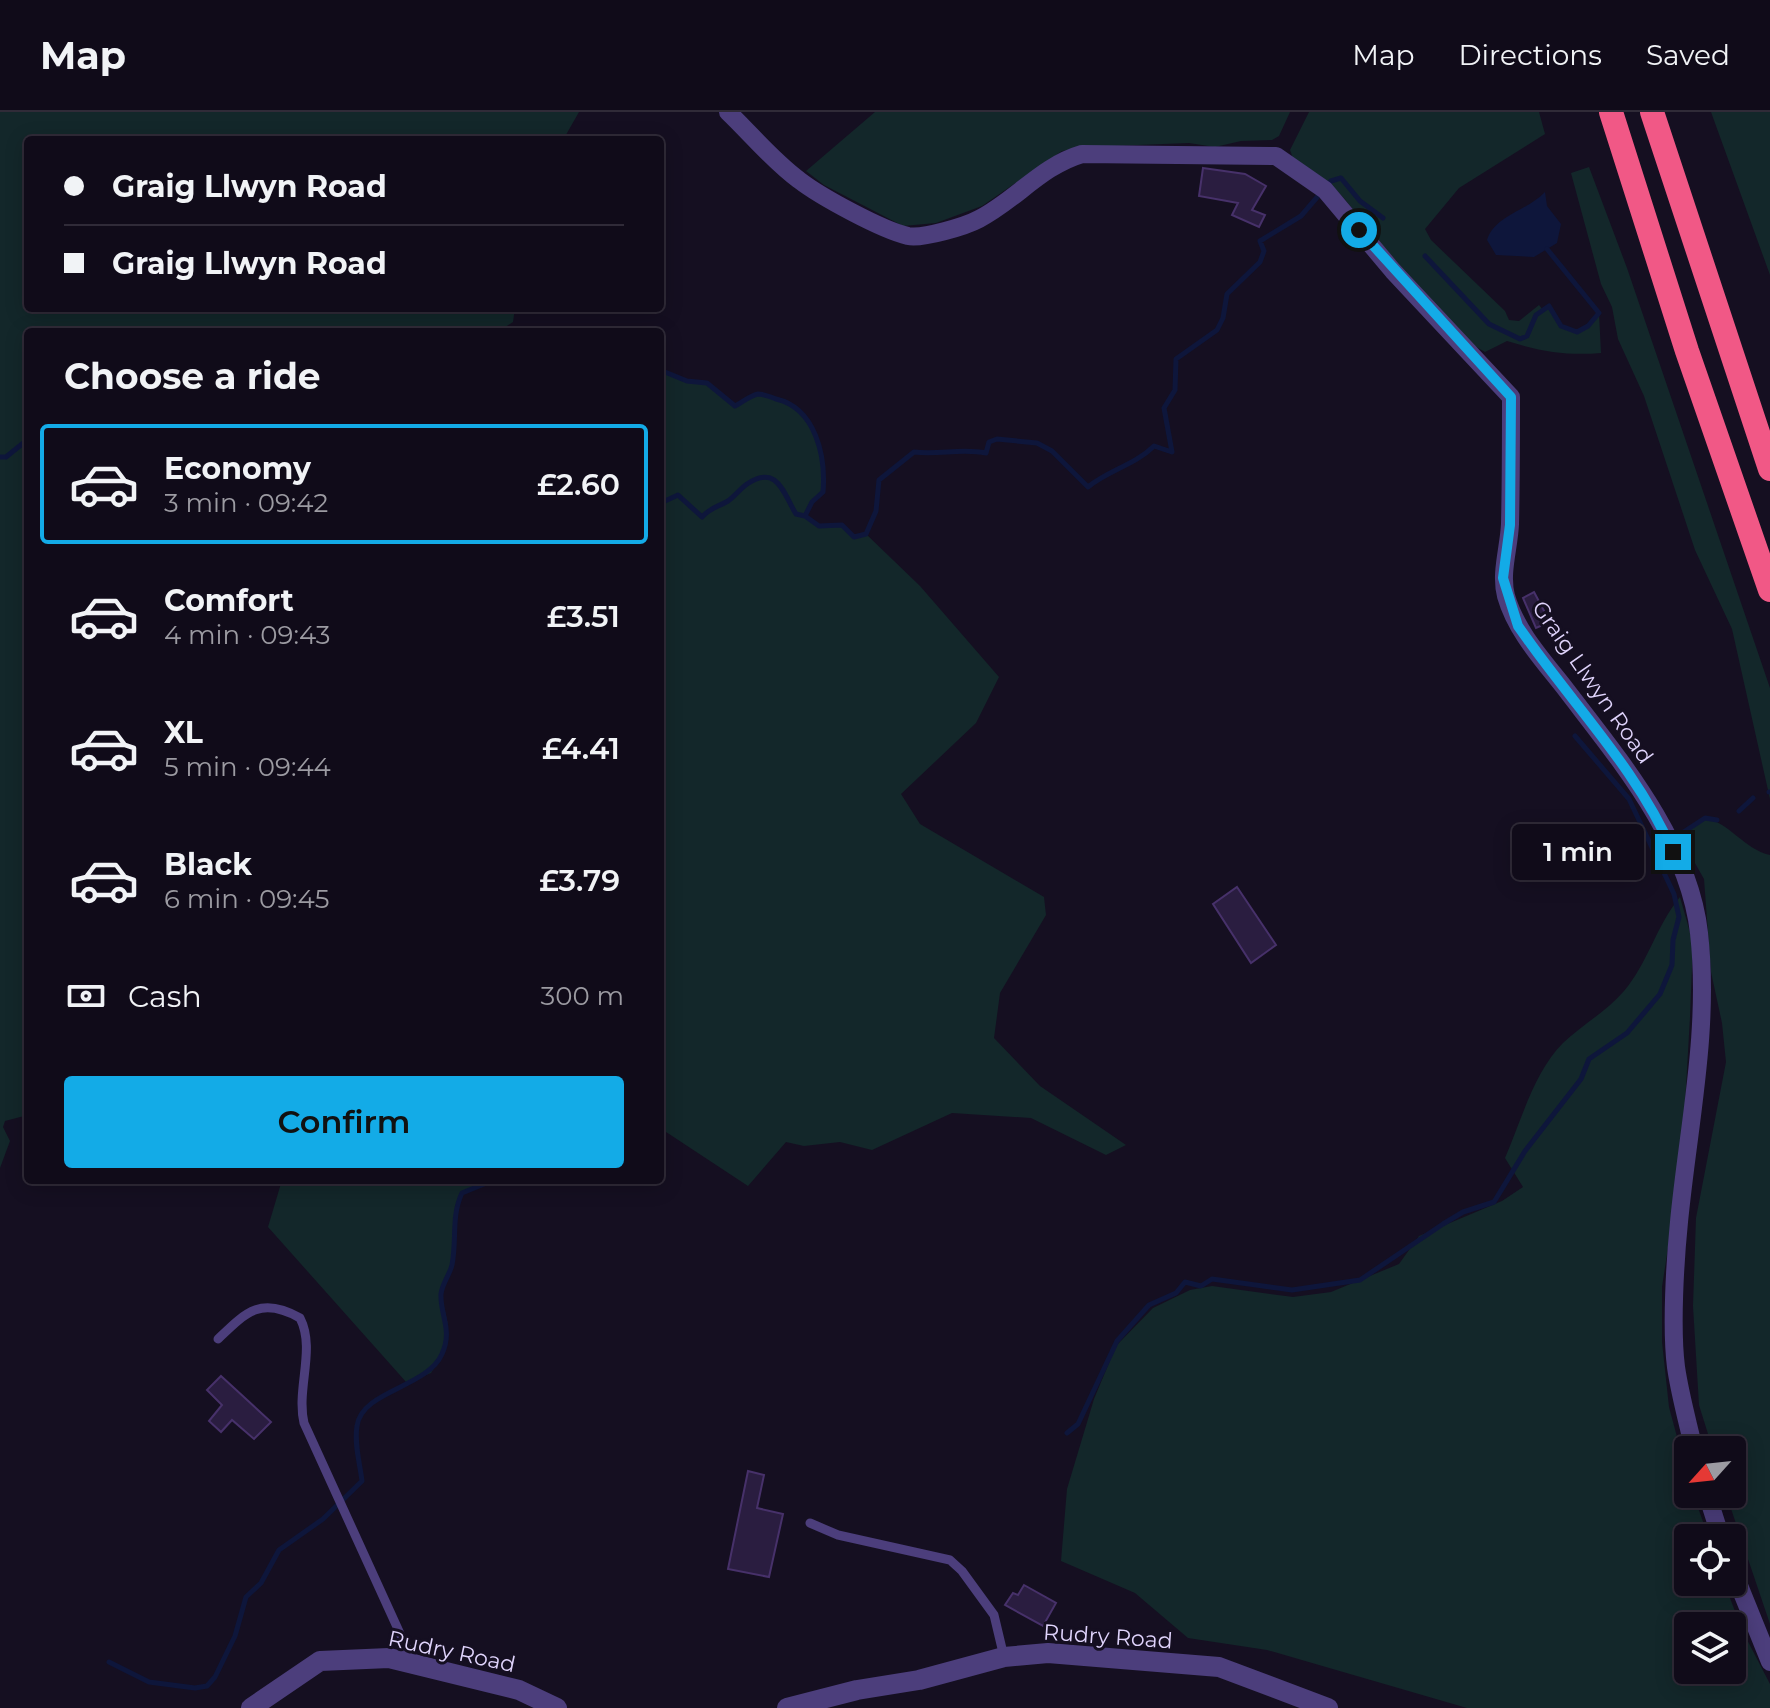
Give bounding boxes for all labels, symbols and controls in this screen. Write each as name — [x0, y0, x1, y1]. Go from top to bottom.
text: Map — [40, 32, 126, 79]
text: Map — [1352, 38, 1414, 72]
text: Directions — [1458, 38, 1602, 72]
text: Saved — [1646, 38, 1730, 72]
text: Graig Llwyn Road — [112, 168, 387, 205]
route start — [1341, 212, 1377, 248]
text: Graig Llwyn Road — [112, 245, 387, 282]
text: Choose a ride — [64, 354, 321, 398]
icon: car — [68, 448, 140, 520]
text: Economy — [164, 450, 311, 487]
text: £2.60 — [537, 466, 620, 503]
text: 3 min · 09:42 — [164, 487, 328, 519]
icon: car — [68, 580, 140, 652]
text: Comfort — [164, 582, 294, 619]
street label: Graig Llwyn Road — [1526, 596, 1659, 769]
text: £3.51 — [547, 598, 620, 635]
text: 4 min · 09:43 — [164, 619, 330, 651]
icon: car — [68, 712, 140, 784]
text: XL — [164, 714, 203, 751]
text: £4.41 — [542, 730, 620, 767]
text: 5 min · 09:44 — [164, 751, 331, 783]
callout: 1 min — [1513, 824, 1645, 880]
route end — [1655, 834, 1691, 870]
text: 1 min — [1543, 836, 1613, 868]
icon: car — [68, 844, 140, 916]
text: Black — [164, 846, 252, 883]
text: £3.79 — [539, 862, 620, 899]
text: 6 min · 09:45 — [164, 883, 329, 915]
icon: cash — [64, 974, 108, 1018]
text: Cash — [128, 978, 202, 1015]
text: 300 m — [541, 980, 624, 1012]
button: Confirm — [64, 1076, 624, 1168]
north arrow — [1674, 1436, 1746, 1508]
map controls — [1674, 1436, 1746, 1684]
button: locate — [1674, 1524, 1746, 1596]
button: layers — [1674, 1612, 1746, 1684]
street label: Rudry Road — [1042, 1619, 1173, 1654]
street label: Rudry Road — [386, 1625, 518, 1678]

